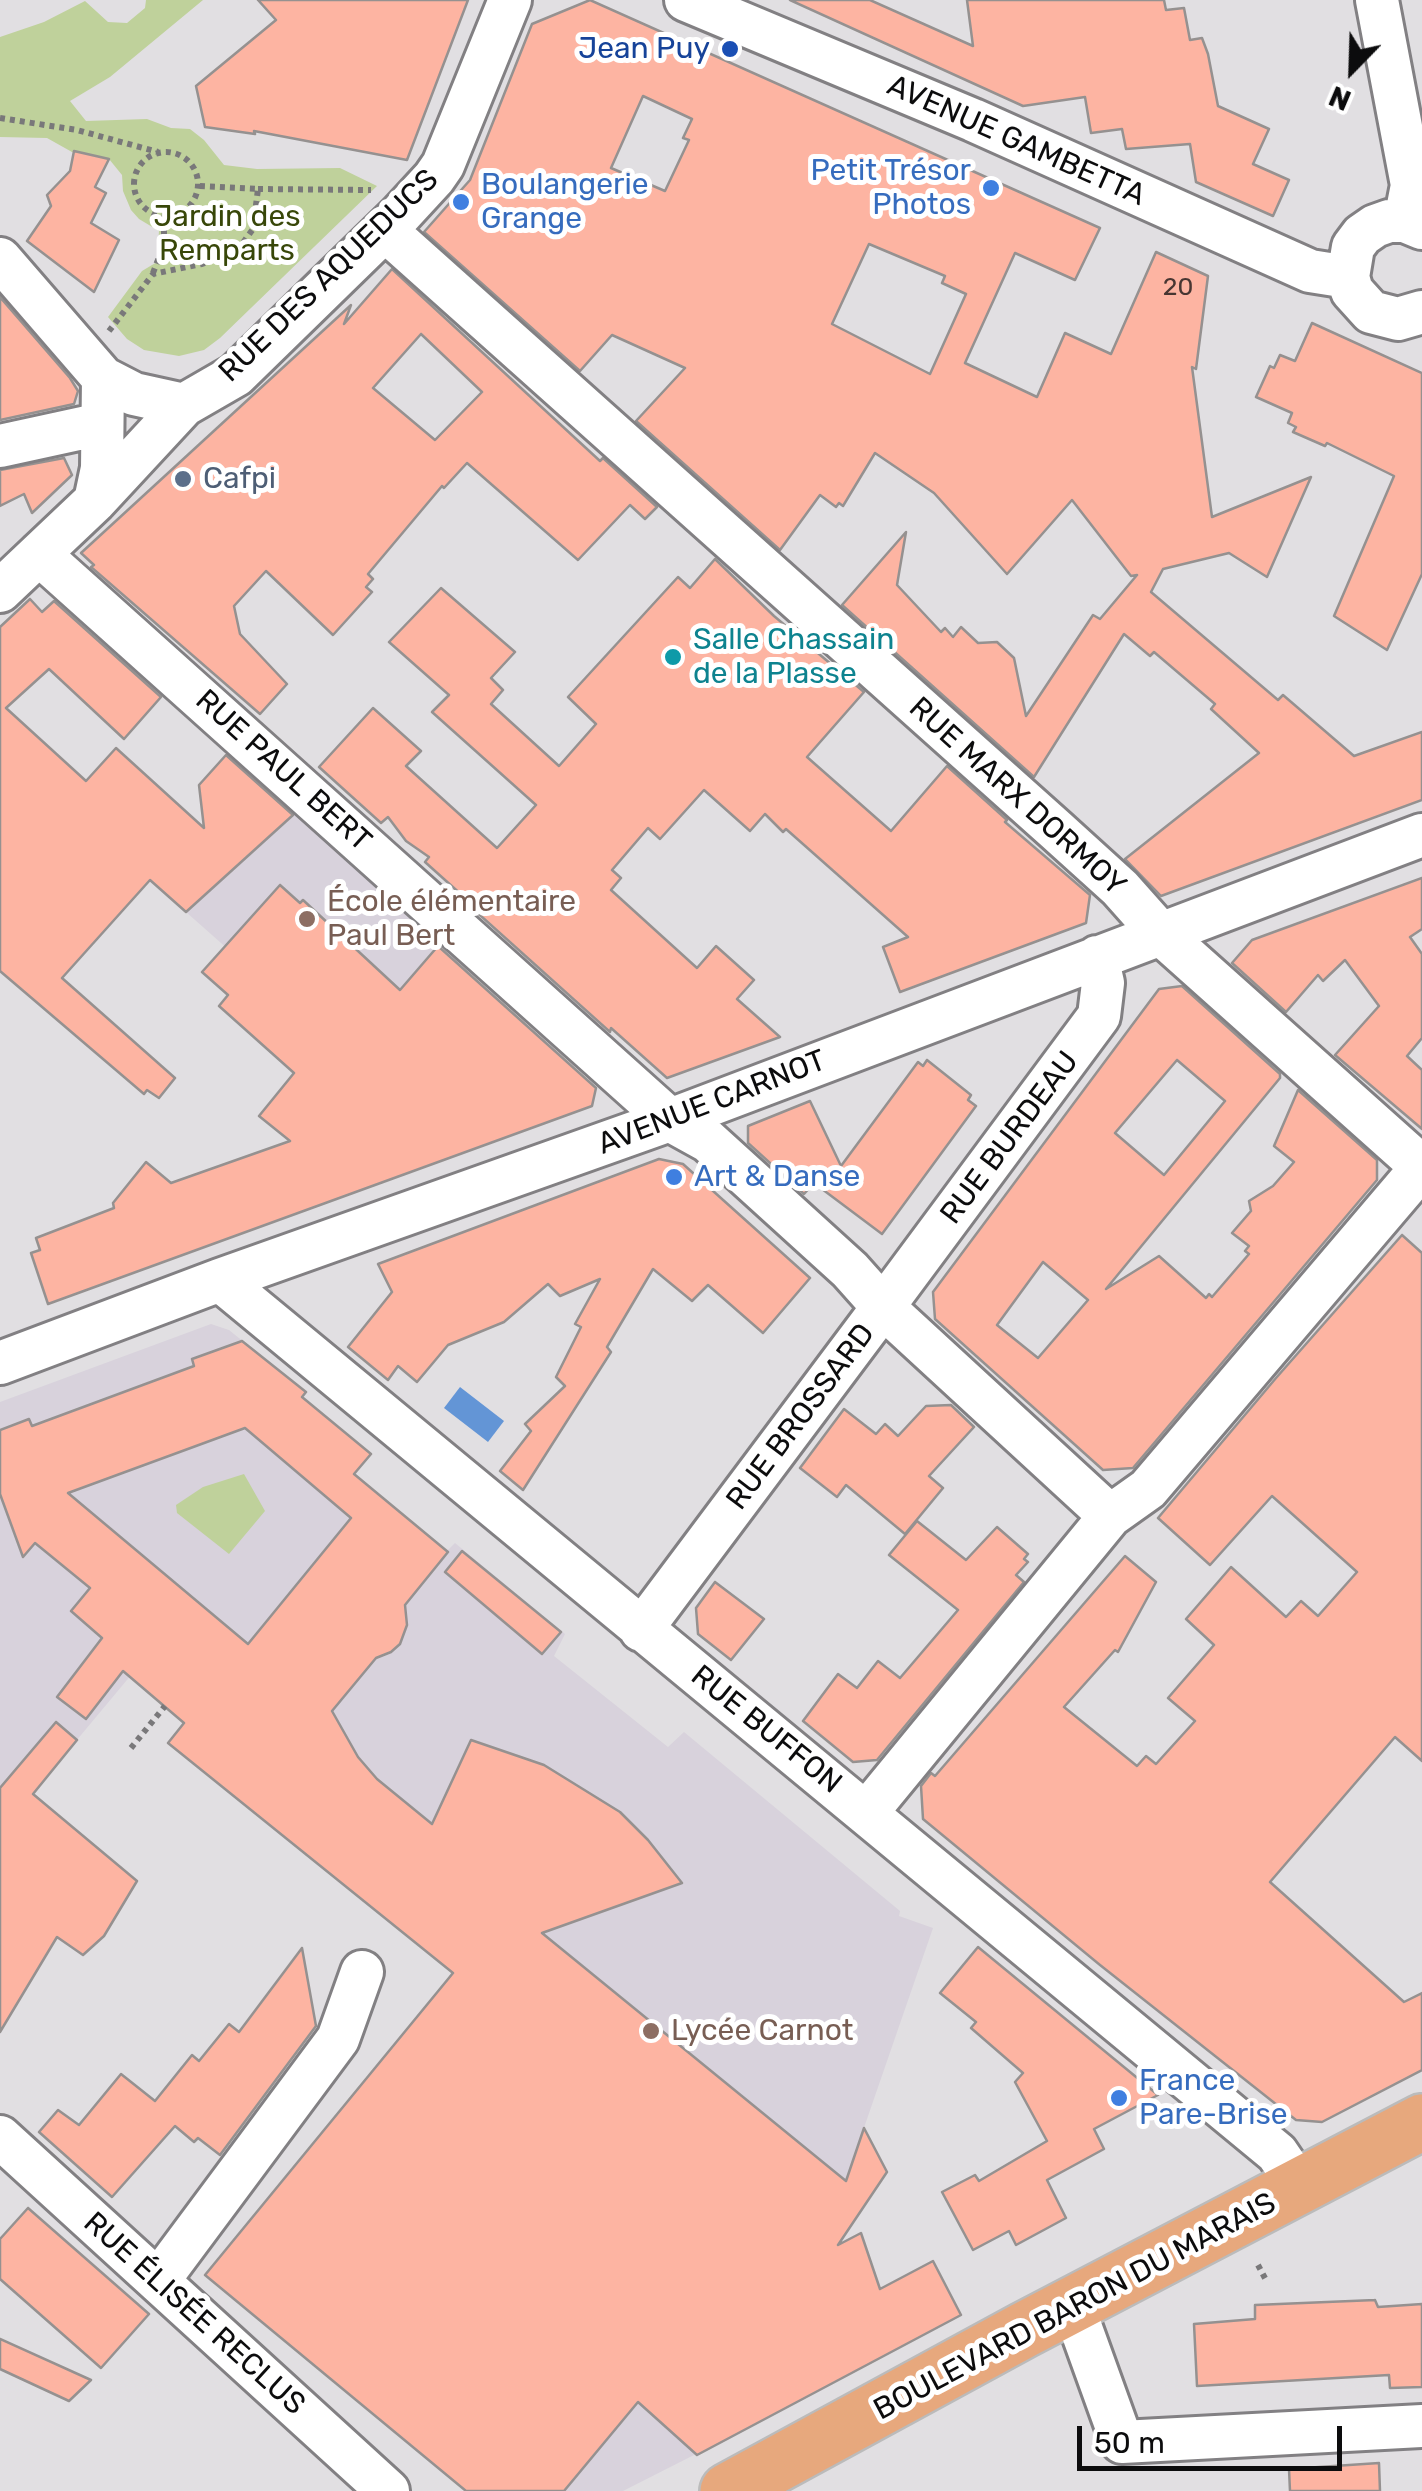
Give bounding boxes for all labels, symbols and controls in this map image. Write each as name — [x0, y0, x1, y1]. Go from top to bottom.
north arrow — [1302, 20, 1402, 120]
place label: Jean Puy — [578, 31, 710, 67]
marker: Jean Puy — [719, 38, 741, 60]
street label: AVENUE GAMBETTA — [881, 68, 1151, 214]
text: N — [1324, 79, 1356, 117]
place label: Petit Trésor Photos — [810, 153, 971, 224]
street label: RUE DES AQUEDUCS — [212, 162, 446, 390]
place label: Boulangerie Grange — [481, 167, 649, 238]
marker: Petit Trésor Photos — [980, 177, 1002, 199]
marker: Boulangerie Grange — [450, 191, 472, 213]
park label: Jardin des Remparts — [153, 199, 301, 270]
house number: 20 — [1163, 273, 1193, 303]
place label: Cafpi — [203, 461, 276, 497]
marker: Cafpi — [172, 468, 194, 490]
place label: Salle Chassain de la Plasse — [693, 622, 894, 692]
marker: Salle Chassain de la Plasse — [662, 646, 684, 668]
street label: RUE PAUL BERT — [188, 683, 378, 859]
street label: RUE MARX DORMOY — [901, 690, 1133, 904]
place label: École élémentaire Paul Bert — [327, 884, 576, 954]
marker: École élémentaire Paul Bert — [296, 908, 318, 930]
street label: AVENUE CARNOT — [593, 1043, 831, 1163]
street label: RUE BURDEAU — [933, 1045, 1087, 1231]
place label: Art & Danse — [694, 1159, 860, 1195]
marker: Art & Danse — [663, 1166, 685, 1188]
street label: RUE BROSSARD — [719, 1317, 883, 1517]
street label: RUE BUFFON — [683, 1658, 849, 1802]
place label: Lycée Carnot — [671, 2013, 853, 2049]
marker: Lycée Carnot — [640, 2020, 662, 2042]
place label: France Pare-Brise — [1139, 2063, 1288, 2134]
marker: France Pare-Brise — [1108, 2087, 1130, 2109]
street label: BOULEVARD BARON DU MARAIS — [868, 2186, 1282, 2428]
street label: RUE ÉLISÉE RECLUS — [76, 2205, 312, 2423]
scale bar — [1082, 2406, 1347, 2468]
text: 50 m — [1094, 2425, 1165, 2461]

